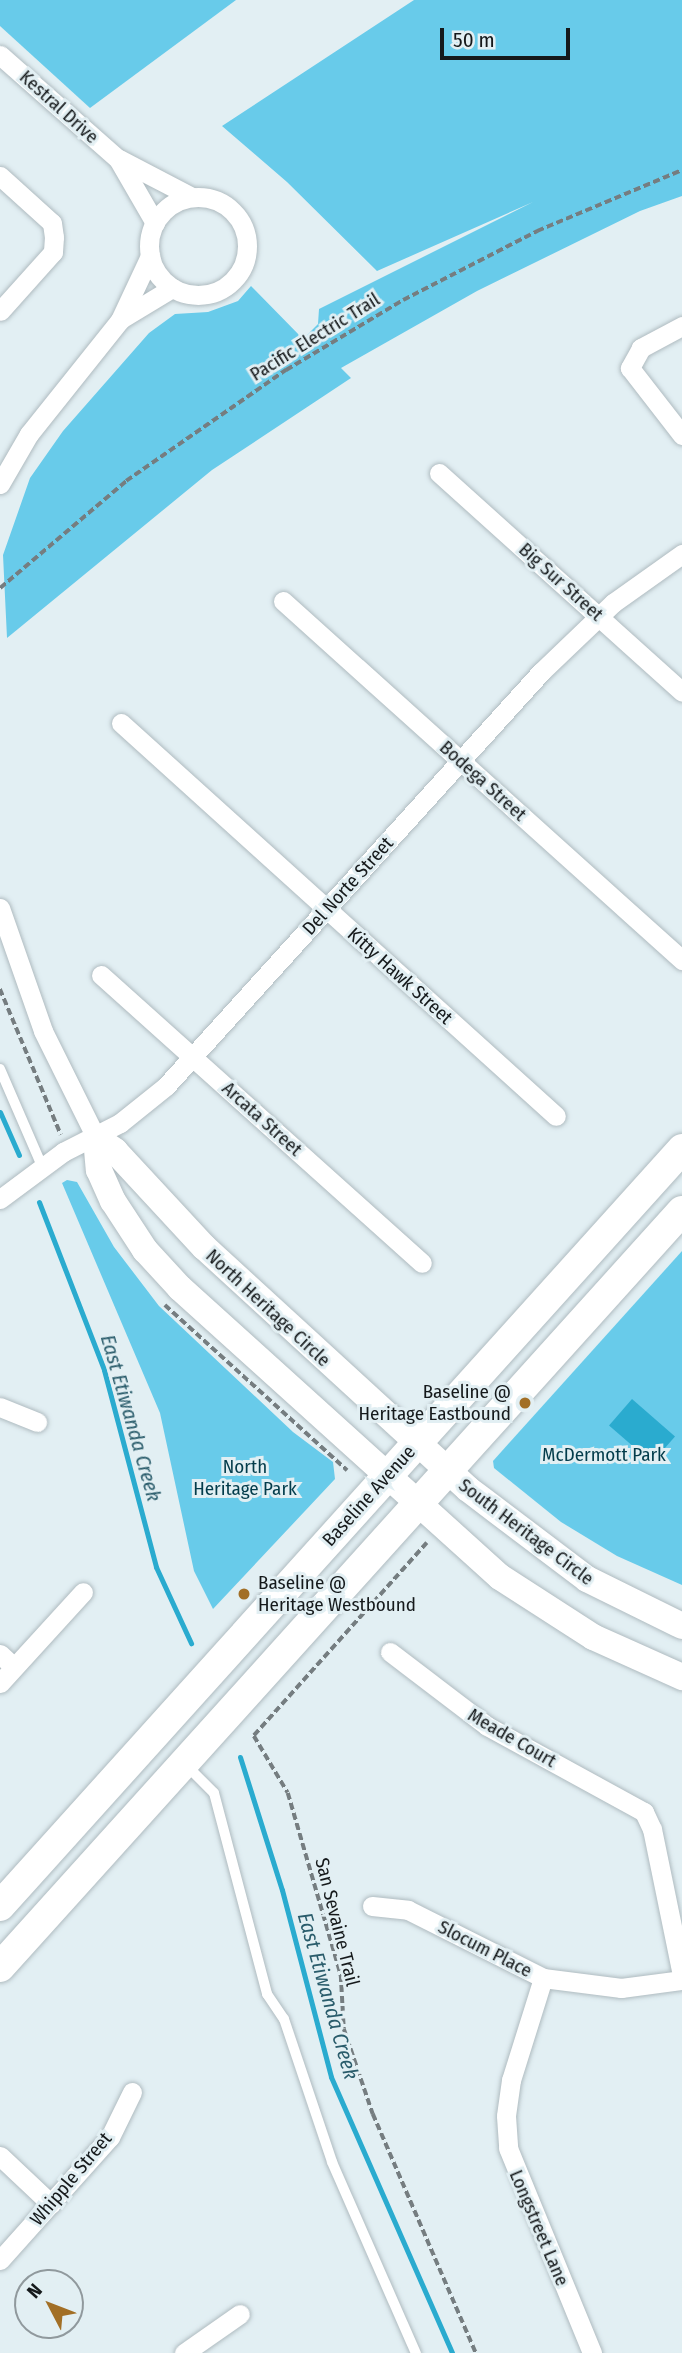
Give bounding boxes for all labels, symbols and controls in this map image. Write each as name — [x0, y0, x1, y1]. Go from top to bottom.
scale bar — [444, 14, 574, 58]
text: 50 m — [453, 27, 495, 53]
street label: Kestral Drive — [15, 66, 103, 148]
street label: Pacific Electric Trail — [246, 288, 384, 386]
street label: Big Sur Street — [514, 538, 608, 626]
street label: Bodega Street — [435, 736, 531, 826]
street label: Del Norte Street — [298, 832, 398, 940]
street label: Kitty Hawk Street — [343, 923, 457, 1029]
street label: Arcata Street — [217, 1077, 307, 1161]
street label: North Heritage Circle — [201, 1244, 335, 1372]
water label: East Etiwanda Creek — [95, 1332, 167, 1504]
place label: Baseline @ Heritage Eastbound — [359, 1381, 511, 1425]
marker: Baseline @ Heritage Eastbound — [517, 1395, 533, 1411]
street label: Baseline Avenue — [318, 1441, 420, 1551]
park label: McDermott Park — [542, 1444, 666, 1466]
park label: North Heritage Park — [193, 1456, 297, 1500]
street label: South Heritage Circle — [454, 1474, 598, 1590]
place label: Baseline @ Heritage Westbound — [258, 1572, 416, 1616]
marker: Baseline @ Heritage Westbound — [236, 1586, 252, 1602]
street label: Meade Court — [464, 1704, 560, 1772]
street label: San Sevaine Trail — [310, 1855, 364, 1989]
water label: East Etiwanda Creek — [292, 1910, 364, 2082]
street label: Slocum Place — [434, 1916, 536, 1982]
street label: Whipple Street — [25, 2128, 117, 2230]
street label: Longstreet Lane — [504, 2167, 574, 2289]
north arrow — [14, 2269, 84, 2339]
text: N — [22, 2279, 47, 2303]

